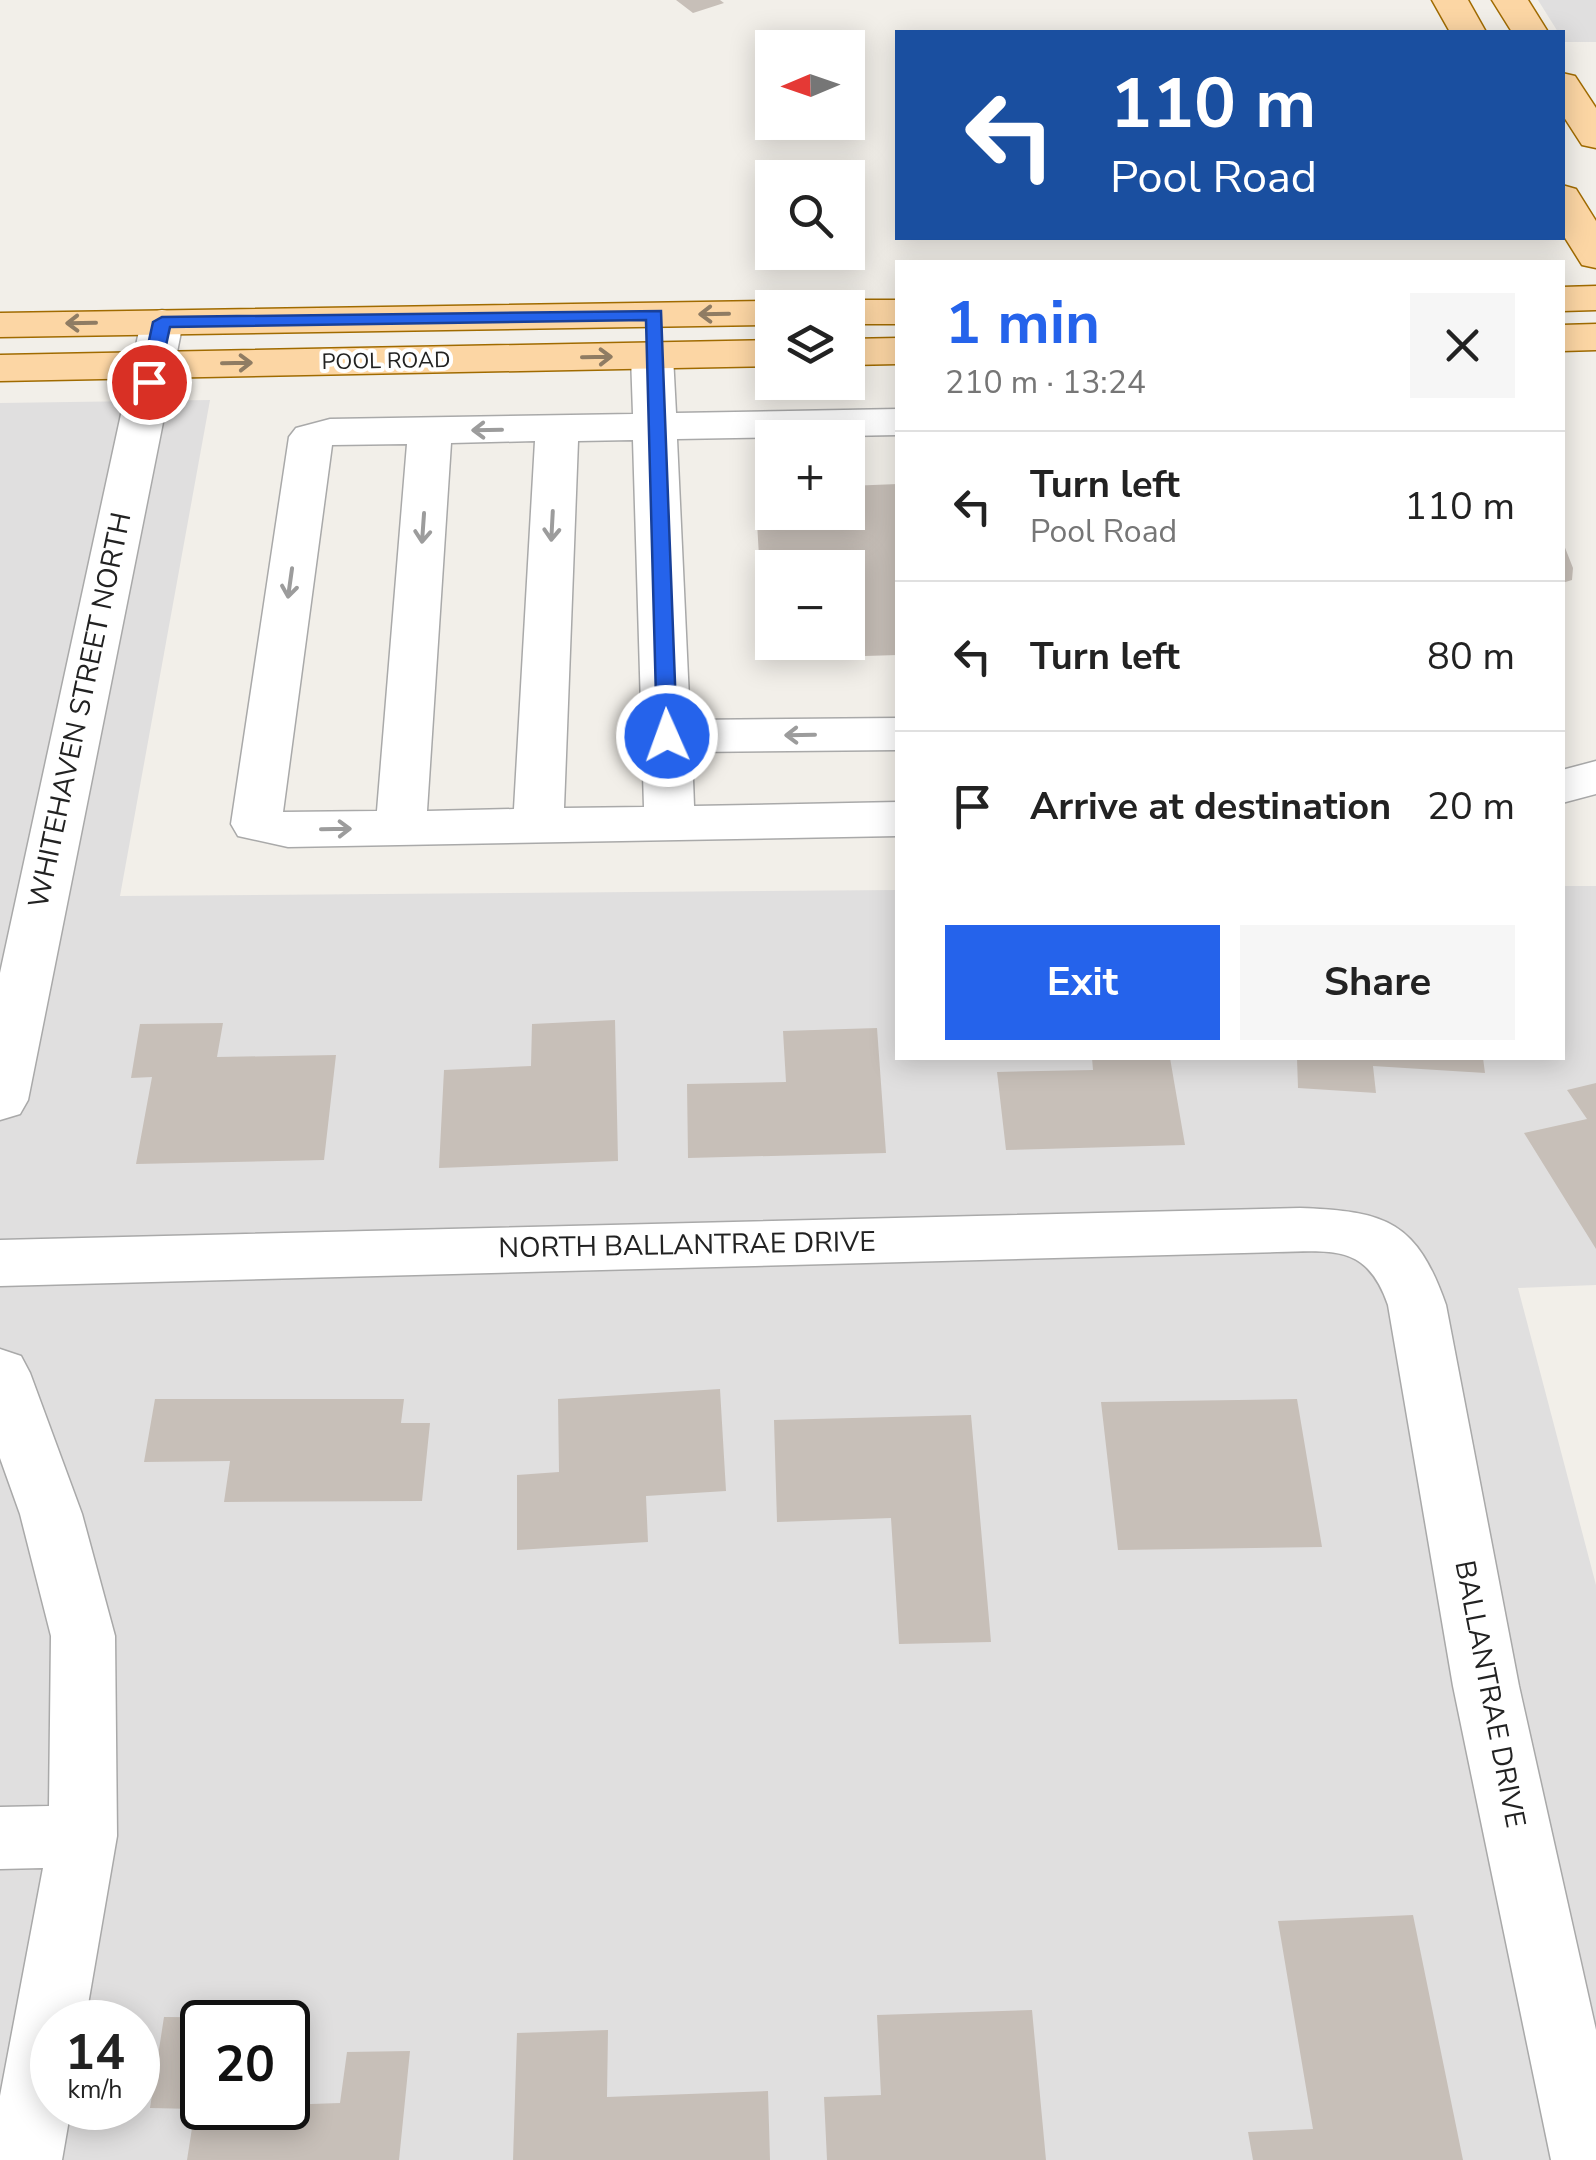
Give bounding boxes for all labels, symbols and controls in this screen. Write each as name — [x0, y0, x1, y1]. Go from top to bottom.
north arrow — [755, 30, 865, 140]
map controls — [755, 30, 865, 660]
text: 110 m — [1110, 56, 1316, 152]
icon: left — [945, 70, 1075, 200]
text: Pool Road — [1110, 147, 1317, 208]
button: search — [755, 160, 865, 270]
text: 1 min — [945, 282, 1100, 364]
button: layers — [755, 290, 865, 400]
button: close — [1410, 293, 1515, 398]
one-way arrow — [698, 304, 730, 324]
one-way arrow — [65, 314, 97, 333]
pin — [107, 340, 192, 425]
street label: POOL ROAD — [321, 345, 451, 377]
one-way arrow — [581, 347, 613, 366]
one-way arrow — [221, 354, 253, 373]
icon: arrive — [122, 355, 177, 410]
text: 210 m · 13:24 — [945, 361, 1146, 404]
one-way arrow — [472, 420, 504, 440]
button: + — [755, 420, 865, 530]
text: Turn left — [1030, 459, 1180, 510]
icon: left — [945, 479, 1000, 534]
text: 110 m — [1404, 481, 1515, 532]
street label: WHITEHAVEN STREET NORTH — [19, 509, 141, 911]
one-way arrow — [542, 509, 561, 542]
text: Pool Road — [1030, 510, 1177, 553]
one-way arrow — [413, 511, 432, 544]
button: − — [755, 550, 865, 660]
one-way arrow — [280, 566, 298, 599]
icon: left — [945, 629, 1000, 684]
text: Turn left — [1030, 631, 1180, 682]
text: 80 m — [1427, 631, 1515, 682]
position arrow — [615, 684, 719, 788]
one-way arrow — [785, 726, 818, 744]
icon: arrive — [945, 779, 1000, 834]
text: Arrive at destination — [1030, 781, 1391, 832]
text: 20 m — [1427, 781, 1515, 832]
one-way arrow — [320, 820, 352, 839]
button: Exit — [945, 925, 1220, 1040]
button: Share — [1240, 925, 1515, 1040]
street label: NORTH BALLANTRAE DRIVE — [498, 1223, 876, 1267]
street label: BALLANTRAE DRIVE — [1445, 1557, 1535, 1831]
speed limit sign: 20 — [180, 2000, 310, 2130]
text: 14 — [65, 2018, 125, 2087]
text: km/h — [67, 2073, 123, 2107]

